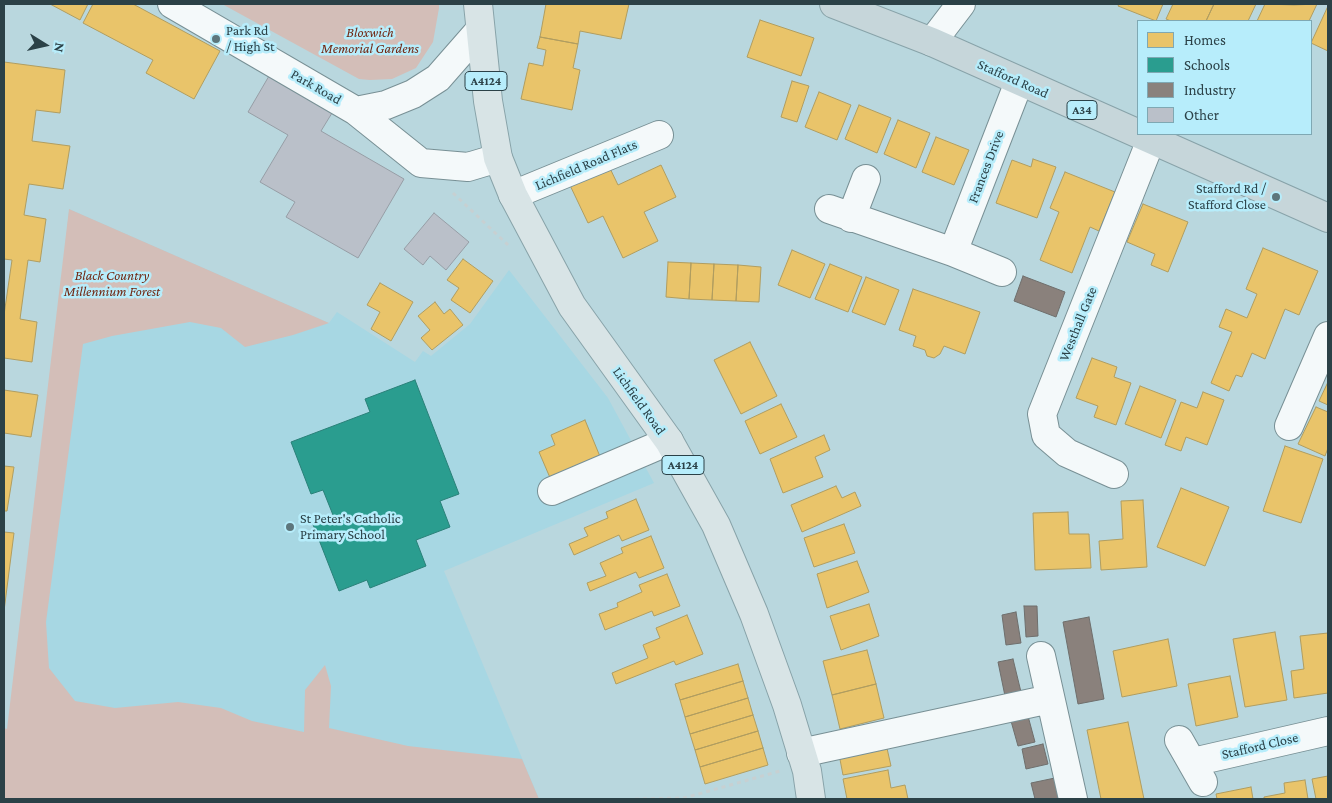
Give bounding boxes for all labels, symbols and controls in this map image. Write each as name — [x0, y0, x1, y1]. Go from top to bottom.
north arrow — [20, 20, 70, 70]
legend — [1137, 20, 1312, 135]
place label: Park Rd / High St — [226, 23, 275, 56]
park label: Bloxwich Memorial Gardens — [321, 25, 419, 58]
text: Homes — [1184, 32, 1226, 48]
marker: Park Rd / High St — [210, 33, 222, 45]
text: N — [51, 42, 68, 54]
street label: Stafford Road — [975, 56, 1051, 102]
text: Schools — [1184, 57, 1230, 73]
street label: Park Road — [288, 66, 344, 108]
road number: A4124 — [465, 72, 507, 90]
text: Industry — [1184, 82, 1236, 98]
road number: A34 — [1067, 100, 1097, 120]
text: Other — [1184, 107, 1219, 123]
street label: Frances Drive — [965, 129, 1007, 205]
street label: Lichfield Road Flats — [532, 136, 640, 194]
place label: Stafford Rd / Stafford Close — [1188, 181, 1266, 213]
marker: Stafford Rd / Stafford Close — [1270, 191, 1282, 203]
park label: Black Country Millennium Forest — [64, 268, 160, 300]
street label: Westhall Gate — [1055, 284, 1101, 364]
street label: Lichfield Road — [609, 364, 669, 438]
road number: A4124 — [662, 456, 704, 474]
place label: St Peter's Catholic Primary School — [300, 511, 401, 544]
marker: St Peter's Catholic Primary School — [284, 521, 296, 533]
street label: Stafford Close — [1220, 729, 1300, 763]

